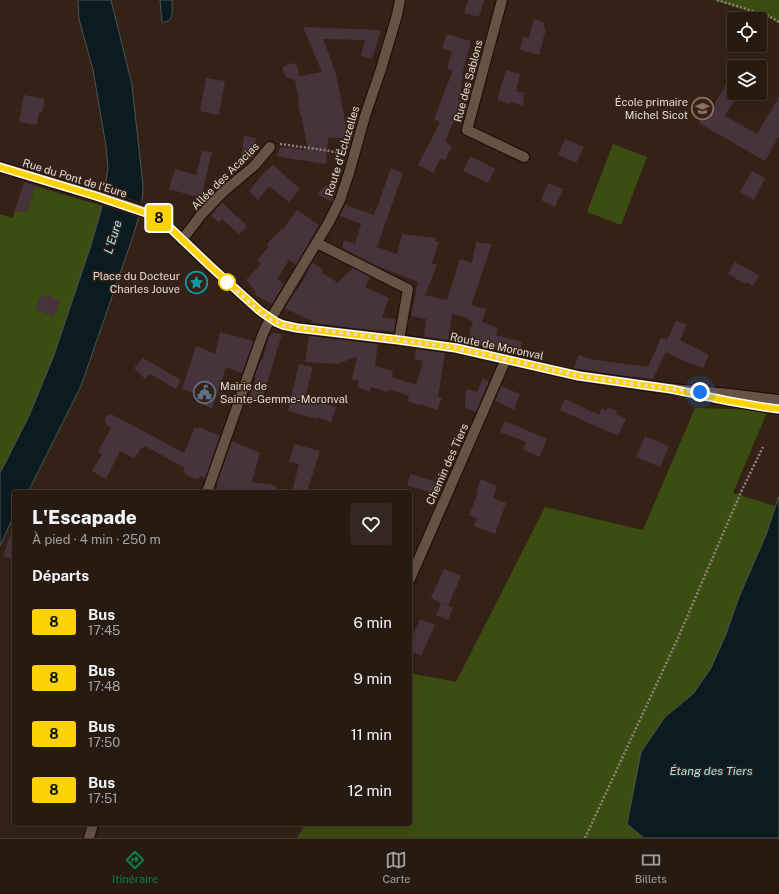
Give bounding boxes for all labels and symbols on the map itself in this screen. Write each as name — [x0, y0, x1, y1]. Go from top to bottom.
street label: Rue des Sablons — [451, 38, 485, 123]
place label: École primaire Michel Sicot — [615, 95, 688, 121]
school or university icon: École primaire Michel Sicot — [690, 95, 716, 121]
street label: Route d'Écluzelles — [322, 104, 362, 197]
street label: Allée des Acacias — [189, 140, 261, 212]
street label: Rue du Pont de l'Eure — [21, 156, 129, 200]
line badge: 8 — [146, 205, 172, 231]
water label: L'Eure — [101, 218, 125, 256]
place icon: Place du Docteur Charles Jouve — [183, 269, 209, 295]
place label: Place du Docteur Charles Jouve — [93, 270, 180, 295]
unlabelled marker — [218, 273, 236, 291]
street label: Route de Moronval — [449, 330, 545, 362]
public building icon: Mairie de Sainte-Gemme-Moronval — [191, 379, 217, 405]
place label: Mairie de Sainte-Gemme-Moronval — [220, 380, 348, 405]
your location — [690, 382, 710, 402]
street label: Chemin des Tiers — [424, 421, 470, 506]
water label: Étang des Tiers — [669, 764, 753, 778]

